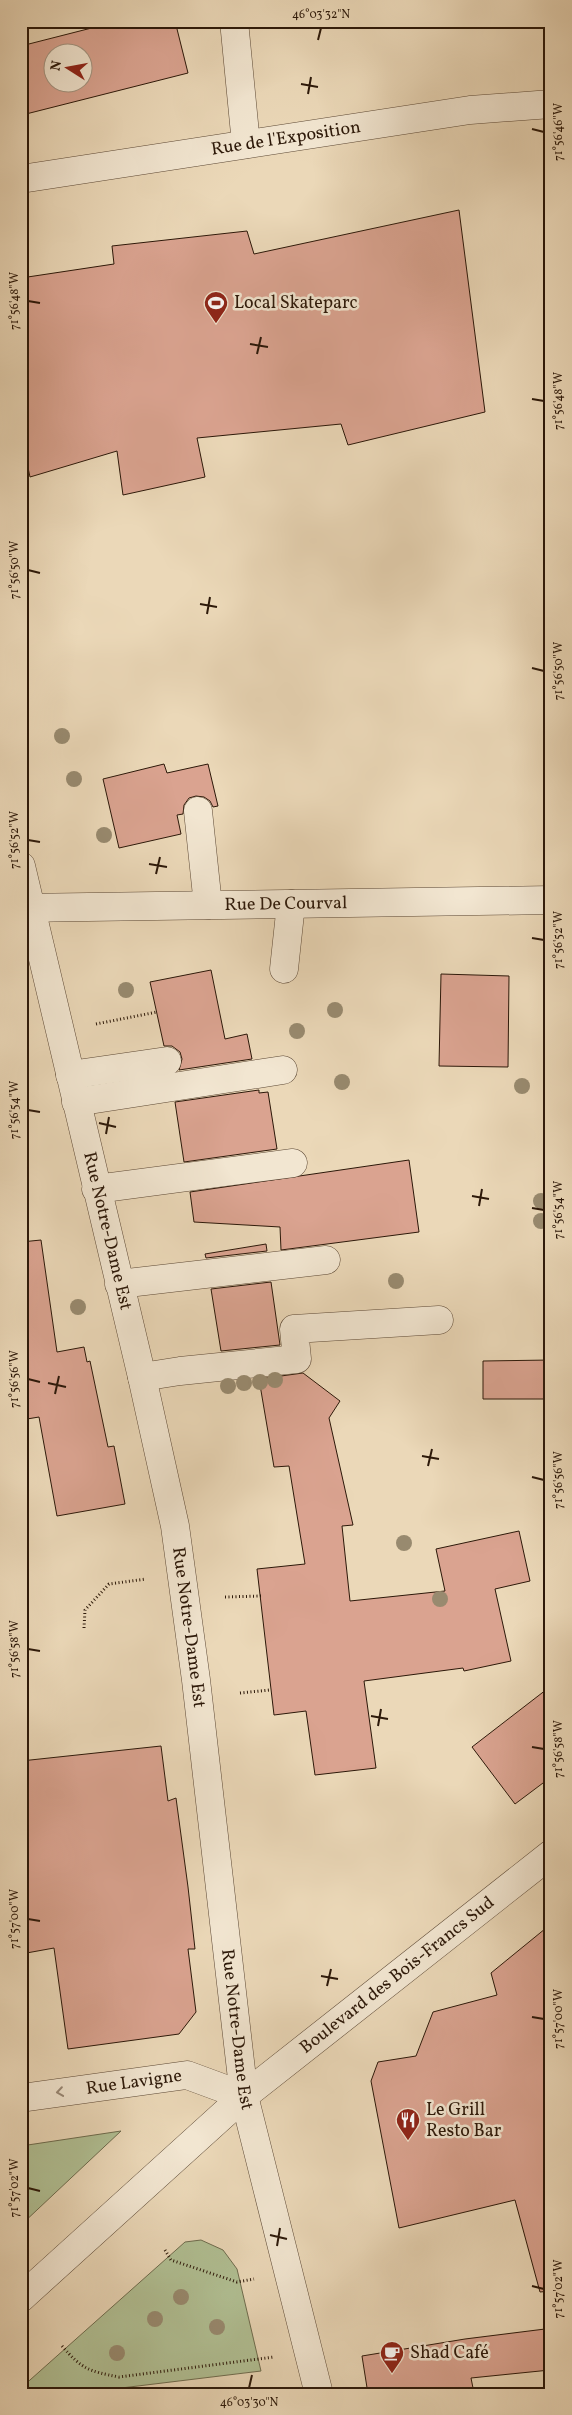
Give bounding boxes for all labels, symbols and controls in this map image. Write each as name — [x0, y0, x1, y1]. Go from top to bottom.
text: 46°03'32"N — [292, 7, 350, 23]
north arrow — [42, 42, 92, 92]
text: N — [46, 59, 67, 73]
text: 71°56'46"W — [551, 103, 567, 161]
street label: Rue de l'Exposition — [209, 114, 363, 162]
text: 71°56'48"W — [7, 272, 23, 330]
sports icon: Local Skateparc — [203, 290, 229, 324]
place label: Local Skateparc — [234, 291, 358, 316]
text: 71°56'48"W — [551, 372, 567, 430]
text: 71°56'50"W — [7, 541, 23, 599]
text: 71°56'50"W — [551, 642, 567, 700]
text: 71°56'52"W — [7, 811, 23, 869]
street label: Rue De Courval — [224, 891, 348, 917]
text: 71°56'52"W — [551, 911, 567, 969]
text: 71°56'54"W — [7, 1081, 23, 1139]
street label: Rue Notre-Dame Est — [77, 1149, 138, 1313]
text: 71°56'54"W — [551, 1181, 567, 1239]
text: 71°56'56"W — [7, 1350, 23, 1408]
text: 71°56'56"W — [551, 1451, 567, 1509]
street label: Rue Notre-Dame Est — [165, 1545, 212, 1709]
text: 71°56'58"W — [7, 1620, 23, 1678]
text: 71°56'58"W — [551, 1720, 567, 1778]
text: 71°57'00"W — [7, 1889, 23, 1949]
street label: Boulevard des Bois-Francs Sud — [294, 1891, 500, 2060]
street label: Rue Notre-Dame Est — [215, 1948, 260, 2113]
text: 71°57'00"W — [551, 1989, 567, 2049]
street label: Rue Lavigne — [84, 2063, 183, 2101]
one-way arrow — [55, 2086, 63, 2097]
place label: Le Grill Resto Bar — [426, 2098, 502, 2144]
restaurant icon: Le Grill Resto Bar — [395, 2107, 421, 2141]
text: 71°57'02"W — [7, 2159, 23, 2217]
text: 71°57'02"W — [551, 2260, 567, 2318]
cafe icon: Shad Café — [379, 2340, 405, 2374]
place label: Shad Café — [410, 2341, 489, 2366]
text: 46°03'30"N — [220, 2395, 278, 2411]

